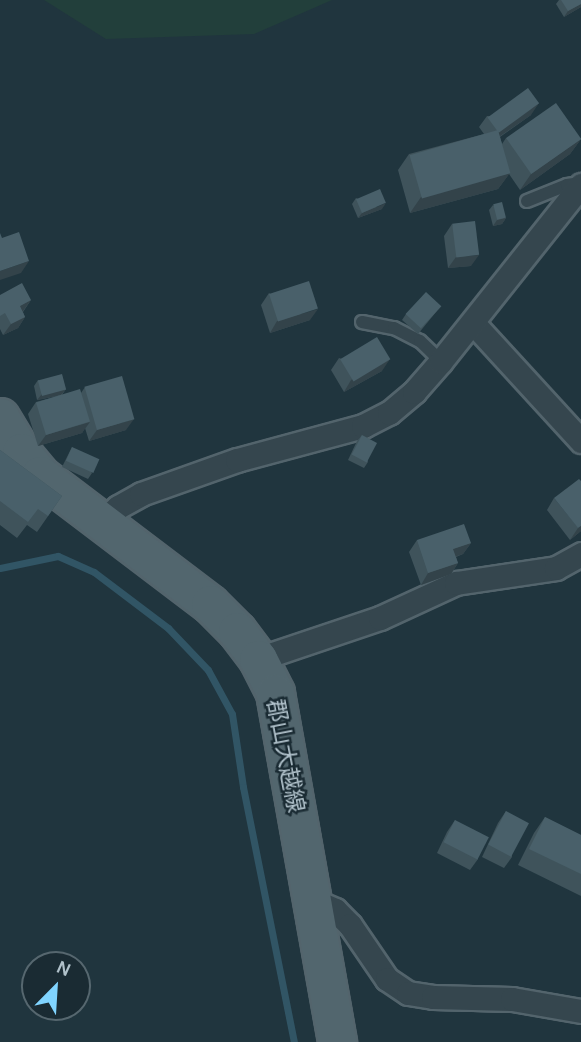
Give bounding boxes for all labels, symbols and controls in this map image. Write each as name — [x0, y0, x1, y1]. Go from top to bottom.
street label: 郡山大越線 — [260, 697, 310, 815]
north arrow — [21, 951, 91, 1021]
text: N — [53, 956, 74, 981]

